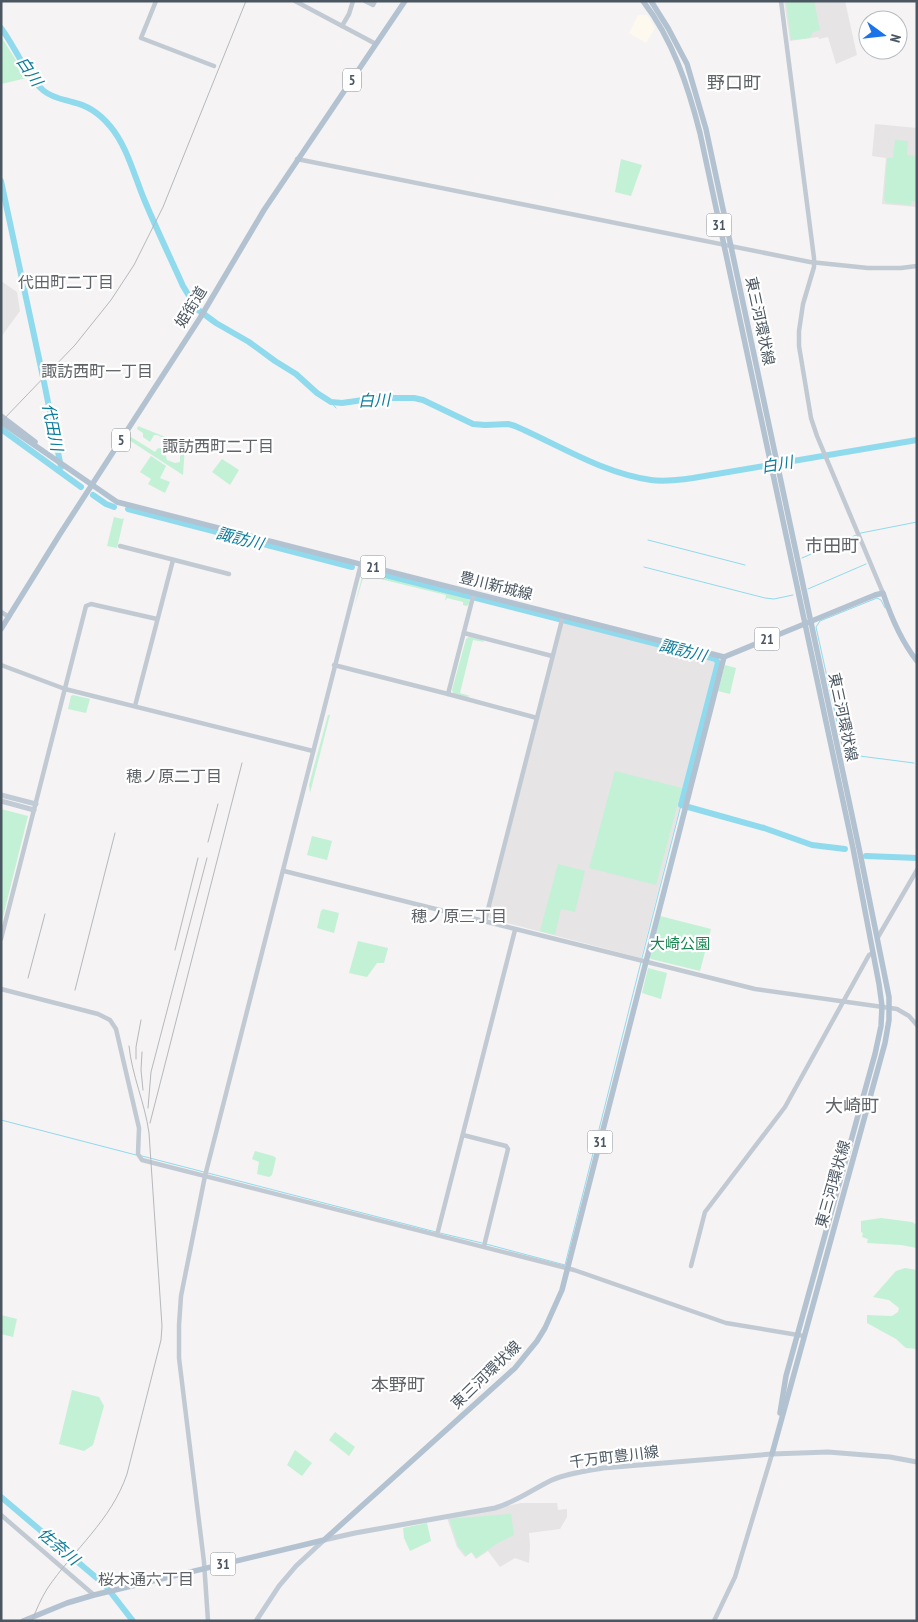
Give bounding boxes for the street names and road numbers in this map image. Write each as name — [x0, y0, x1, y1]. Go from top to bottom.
road number: 5 — [343, 68, 361, 92]
road number: 31 — [706, 214, 732, 236]
street label: 東三河環状線 — [742, 275, 779, 367]
street label: 姫街道 — [171, 283, 211, 331]
road number: 5 — [112, 428, 130, 452]
road number: 21 — [360, 556, 386, 578]
street label: 豊川新城線 — [457, 567, 535, 604]
road number: 21 — [754, 628, 780, 650]
street label: 東三河環状線 — [825, 671, 862, 763]
road number: 31 — [588, 1130, 612, 1154]
street label: 東三河環状線 — [811, 1138, 854, 1230]
street label: 東三河環状線 — [447, 1337, 525, 1413]
street label: 千万町豊川線 — [568, 1442, 660, 1471]
road number: 31 — [210, 1552, 236, 1576]

